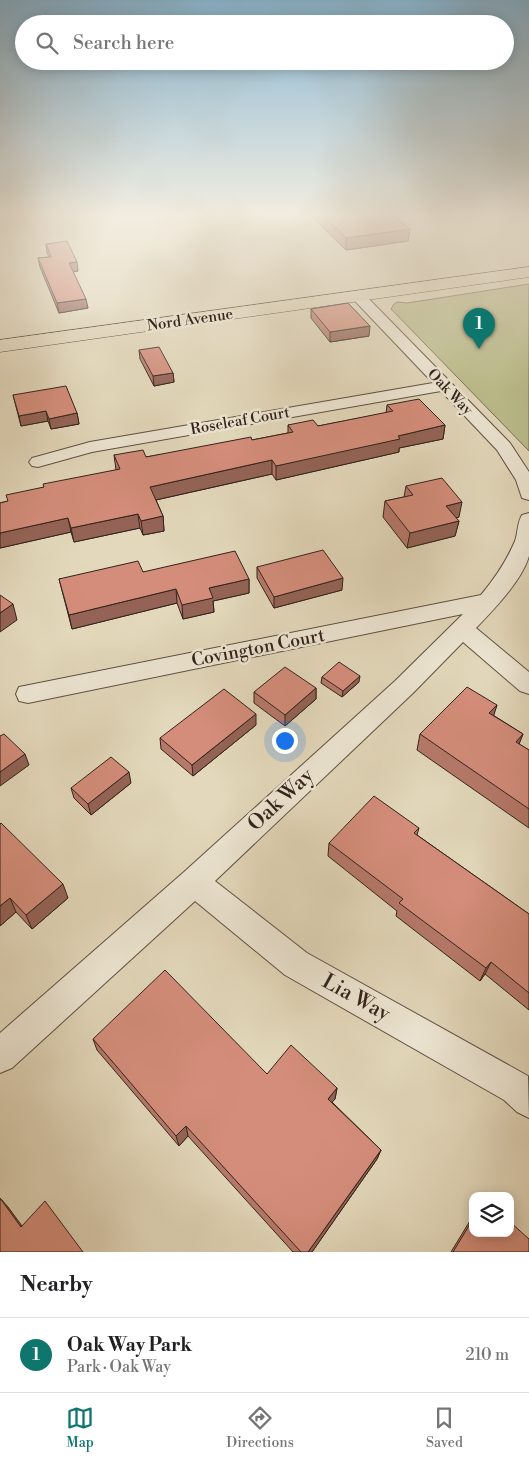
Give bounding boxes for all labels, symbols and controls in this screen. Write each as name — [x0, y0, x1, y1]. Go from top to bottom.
search box — [15, 15, 514, 70]
icon: search — [33, 29, 61, 57]
text: Search here — [73, 31, 174, 55]
street label: Nord Avenue — [146, 305, 234, 335]
pin: 1 — [463, 308, 495, 349]
street label: Oak Way — [423, 365, 477, 420]
street label: Roseleaf Court — [189, 403, 292, 439]
street label: Covington Court — [189, 624, 327, 672]
your location — [272, 728, 298, 754]
street label: Oak Way — [243, 762, 320, 837]
street label: Lia Way — [317, 969, 395, 1028]
map controls — [469, 1192, 514, 1237]
button: layers — [469, 1192, 514, 1237]
text: Nearby — [20, 1272, 93, 1298]
text: Oak Way Park — [67, 1333, 192, 1357]
text: 1 — [32, 1345, 40, 1365]
text: 210 m — [465, 1345, 509, 1365]
text: Park · Oak Way — [67, 1357, 171, 1377]
tab: Map — [66, 1404, 94, 1452]
tab: Directions — [226, 1404, 294, 1452]
tab: Saved — [426, 1404, 463, 1452]

